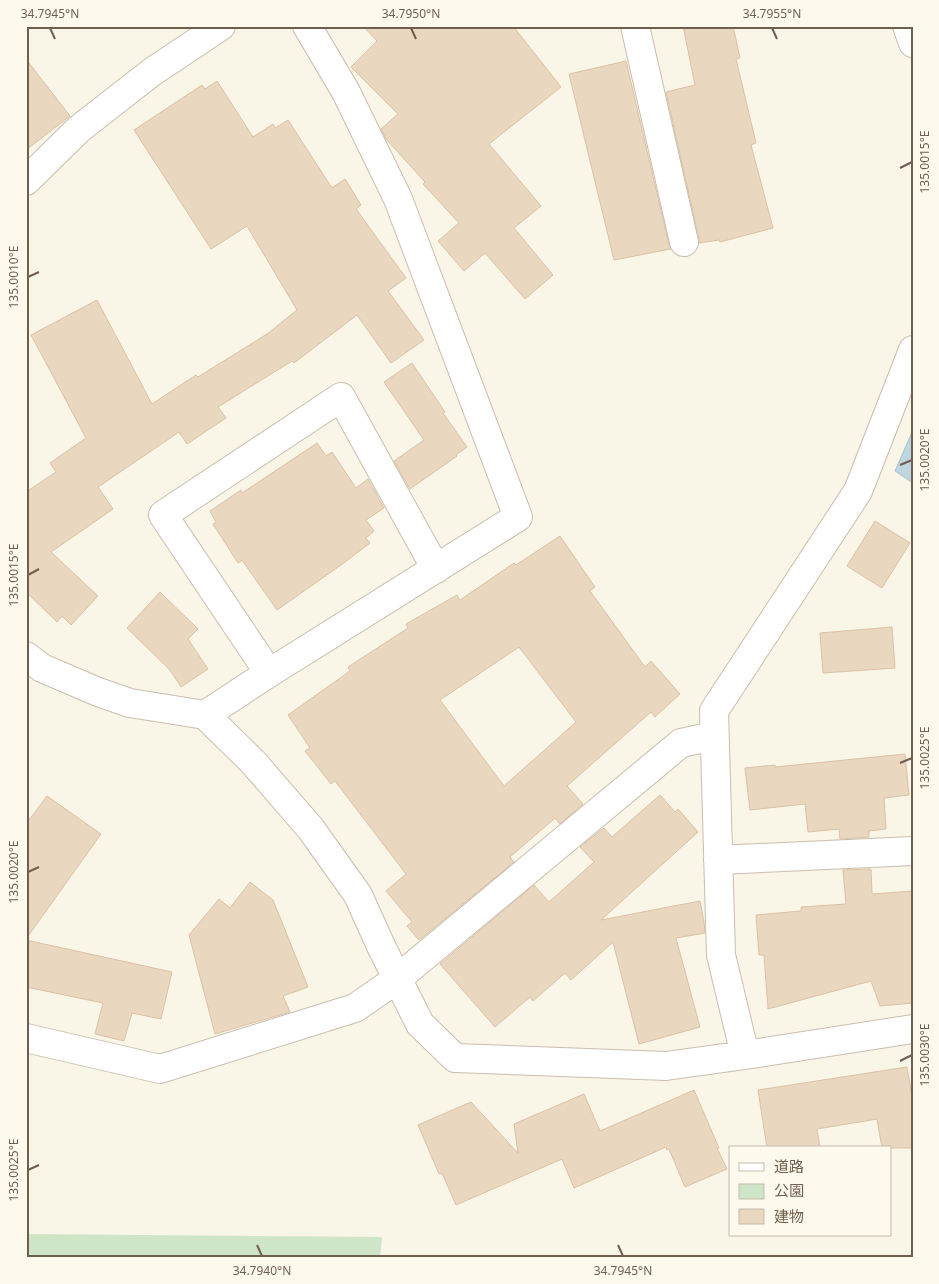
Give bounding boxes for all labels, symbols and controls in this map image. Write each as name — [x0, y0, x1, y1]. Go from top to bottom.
text: 34.7945°N — [21, 5, 79, 22]
text: 34.7950°N — [382, 5, 440, 22]
text: 34.7955°N — [743, 5, 801, 22]
text: 135.0015°E — [916, 130, 933, 194]
text: 135.0010°E — [5, 245, 22, 309]
text: 135.0020°E — [916, 428, 933, 492]
text: 135.0015°E — [5, 543, 22, 607]
text: 135.0025°E — [916, 726, 933, 790]
text: 135.0020°E — [5, 840, 22, 904]
text: 135.0030°E — [916, 1023, 933, 1087]
text: 135.0025°E — [5, 1138, 22, 1202]
legend — [729, 1146, 892, 1236]
text: 道路 — [774, 1156, 804, 1176]
text: 公園 — [774, 1180, 804, 1200]
text: 建物 — [774, 1206, 804, 1226]
text: 34.7940°N — [233, 1262, 291, 1279]
text: 34.7945°N — [594, 1262, 652, 1279]

